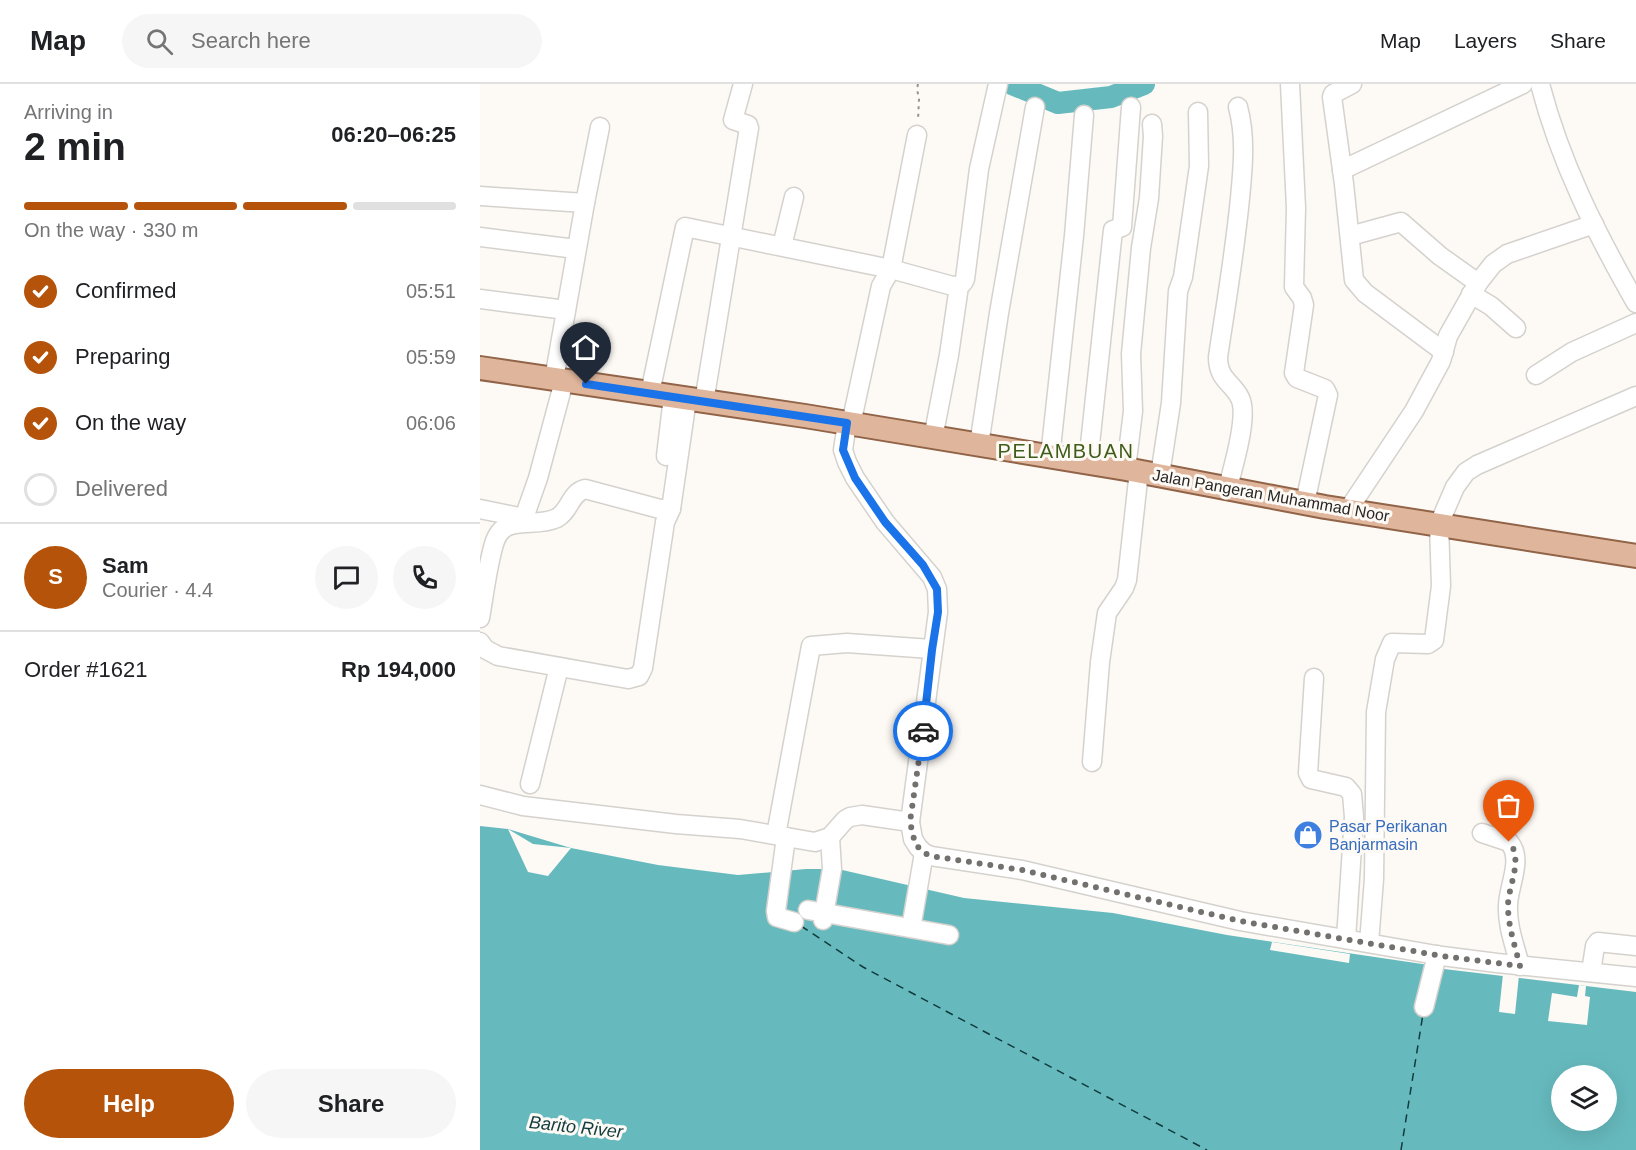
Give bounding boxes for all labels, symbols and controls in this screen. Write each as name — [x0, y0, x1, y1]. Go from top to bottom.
search box — [122, 14, 542, 68]
text: Map — [30, 25, 86, 56]
icon: search — [143, 25, 176, 58]
text: Search here — [191, 28, 311, 53]
text: Map — [1380, 29, 1421, 52]
text: Layers — [1454, 29, 1517, 52]
text: Share — [1550, 29, 1606, 52]
text: Arriving in — [24, 101, 113, 123]
text: 06:20–06:25 — [331, 122, 456, 147]
text: 2 min — [24, 125, 126, 168]
text: On the way · 330 m — [24, 219, 199, 241]
icon: check — [24, 275, 57, 308]
text: Confirmed — [75, 278, 176, 303]
text: 05:51 — [406, 280, 456, 302]
pin — [560, 322, 611, 384]
icon: home — [569, 331, 602, 364]
icon: check — [24, 341, 57, 374]
text: Preparing — [75, 344, 170, 369]
text: 05:59 — [406, 346, 456, 368]
icon: check — [24, 407, 57, 440]
text: On the way — [75, 410, 186, 435]
text: 06:06 — [406, 412, 456, 434]
district label: PELAMBUAN — [998, 440, 1134, 462]
street label: Jalan Pangeran Muhammad Noor — [1151, 466, 1391, 525]
text: Delivered — [75, 476, 168, 501]
button: chat — [315, 546, 378, 609]
button: phone — [393, 546, 456, 609]
text: Sam — [102, 553, 148, 578]
text: S — [48, 564, 63, 589]
text: Courier · 4.4 — [102, 579, 213, 601]
text: Order #1621 — [24, 657, 148, 682]
text: Rp 194,000 — [341, 657, 456, 682]
courier — [893, 701, 953, 761]
icon: car — [907, 715, 940, 748]
pin — [1483, 780, 1534, 842]
icon: bag — [1492, 789, 1525, 822]
place label: Pasar Perikanan Banjarmasin — [1329, 818, 1447, 853]
shop icon: Pasar Perikanan Banjarmasin — [1292, 819, 1324, 851]
map controls — [1551, 1065, 1617, 1131]
button: layers — [1551, 1065, 1617, 1131]
button: Help — [24, 1069, 234, 1138]
button: Share — [246, 1069, 456, 1138]
water label: Barito River — [528, 1112, 625, 1142]

